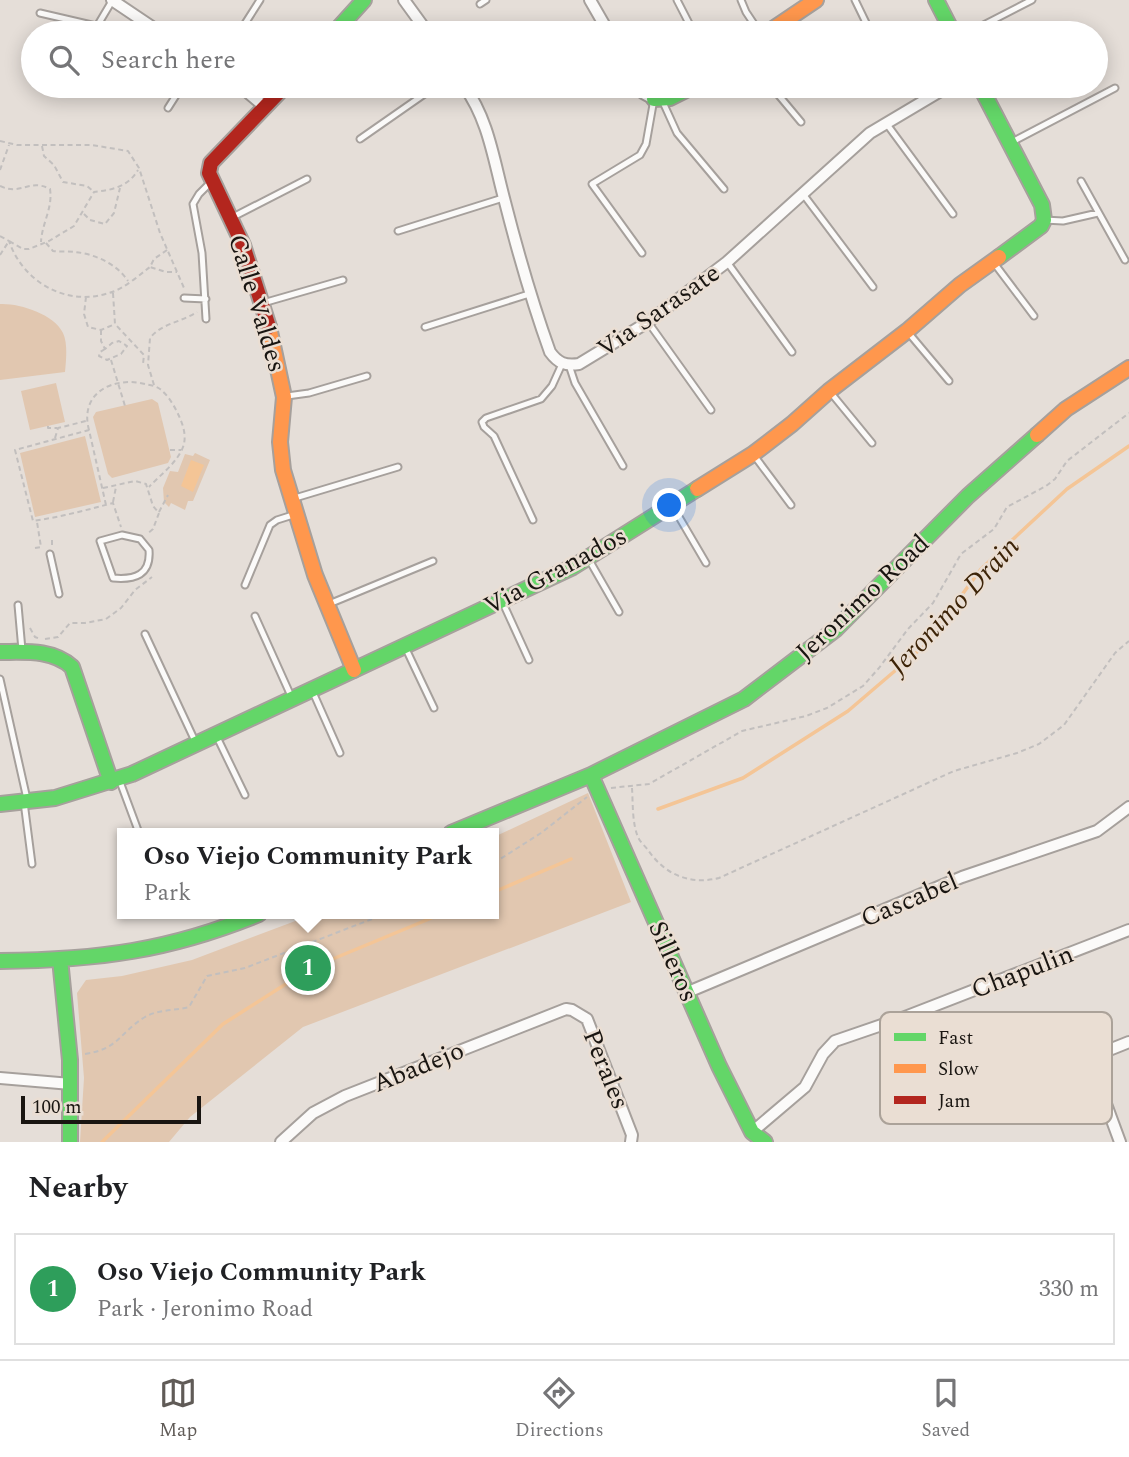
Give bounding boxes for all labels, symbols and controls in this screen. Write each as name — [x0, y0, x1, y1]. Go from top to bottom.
search box — [21, 21, 1108, 98]
text: Search here — [101, 40, 236, 80]
icon: search — [45, 41, 83, 79]
street label: Calle Valdes — [217, 229, 297, 377]
street label: Via Sarasate — [589, 254, 728, 368]
your location — [652, 488, 686, 522]
street label: Via Granados — [477, 516, 634, 625]
street label: Jeronimo Road — [786, 525, 939, 671]
water label: Jeronimo Drain — [877, 527, 1030, 687]
popup — [117, 828, 499, 919]
text: Oso Viejo Community Park — [144, 836, 472, 876]
street label: Cascabel — [854, 861, 965, 938]
text: Park — [144, 876, 191, 911]
street label: Silleros — [637, 914, 709, 1009]
street label: Chapulin — [965, 934, 1079, 1010]
pin: 1 — [285, 942, 331, 994]
legend — [880, 1012, 1112, 1124]
street label: Perales — [572, 1023, 640, 1115]
text: Fast — [938, 1024, 974, 1053]
street label: Abadejo — [367, 1030, 470, 1103]
text: Slow — [938, 1055, 979, 1084]
text: Jam — [938, 1087, 970, 1116]
scale bar — [21, 1093, 201, 1125]
text: 100 m — [32, 1093, 82, 1122]
text: Nearby — [28, 1165, 127, 1211]
text: Oso Viejo Community Park — [97, 1252, 426, 1292]
text: 1 — [47, 1272, 59, 1307]
text: 330 m — [1039, 1272, 1099, 1307]
text: Park · Jeronimo Road — [97, 1292, 313, 1327]
tab: Map — [159, 1374, 197, 1445]
tab: Directions — [515, 1374, 604, 1445]
tab: Saved — [921, 1374, 970, 1445]

